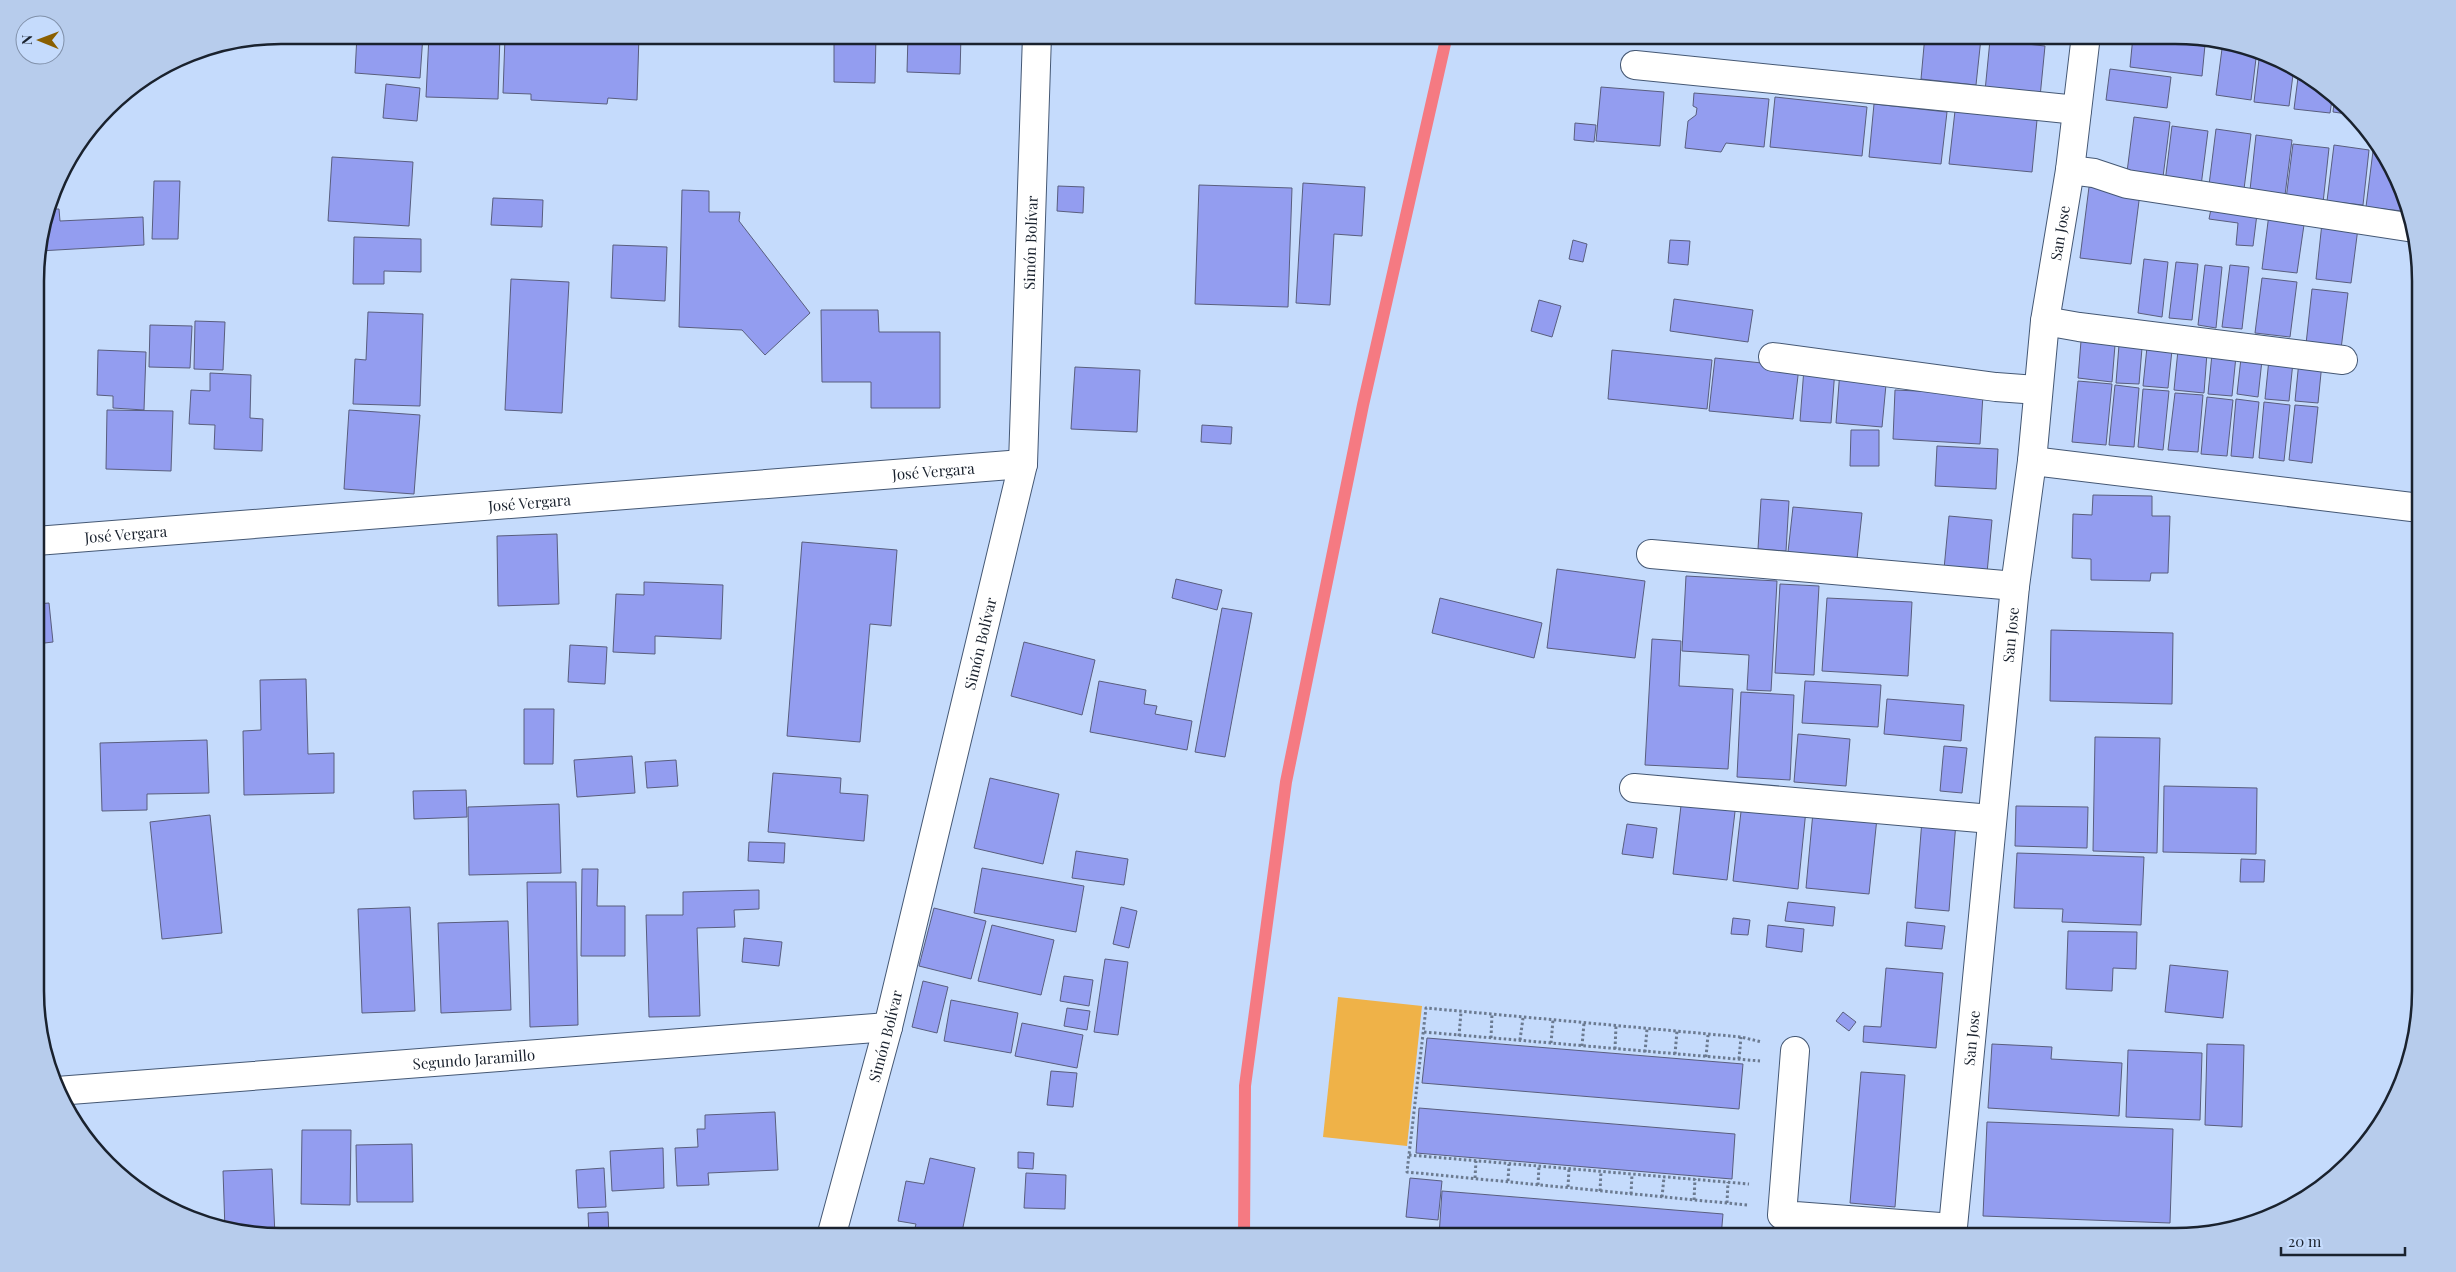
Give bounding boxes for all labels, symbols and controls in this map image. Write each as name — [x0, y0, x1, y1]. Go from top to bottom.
north arrow — [15, 15, 65, 65]
text: N — [17, 35, 36, 45]
street label: Simón Bolívar — [1019, 195, 1042, 290]
street label: San Jose — [2045, 204, 2074, 262]
street label: José Vergara — [890, 458, 976, 484]
street label: José Vergara — [487, 489, 572, 516]
street label: José Vergara — [83, 521, 168, 547]
street label: Simón Bolívar — [959, 595, 1001, 692]
street label: San Jose — [1998, 606, 2023, 663]
street label: Simón Bolívar — [863, 988, 907, 1084]
street label: San Jose — [1959, 1009, 1984, 1067]
street label: Segundo Jaramillo — [412, 1044, 536, 1074]
scale bar — [2281, 1224, 2405, 1256]
text: 20 m — [2288, 1231, 2322, 1251]

